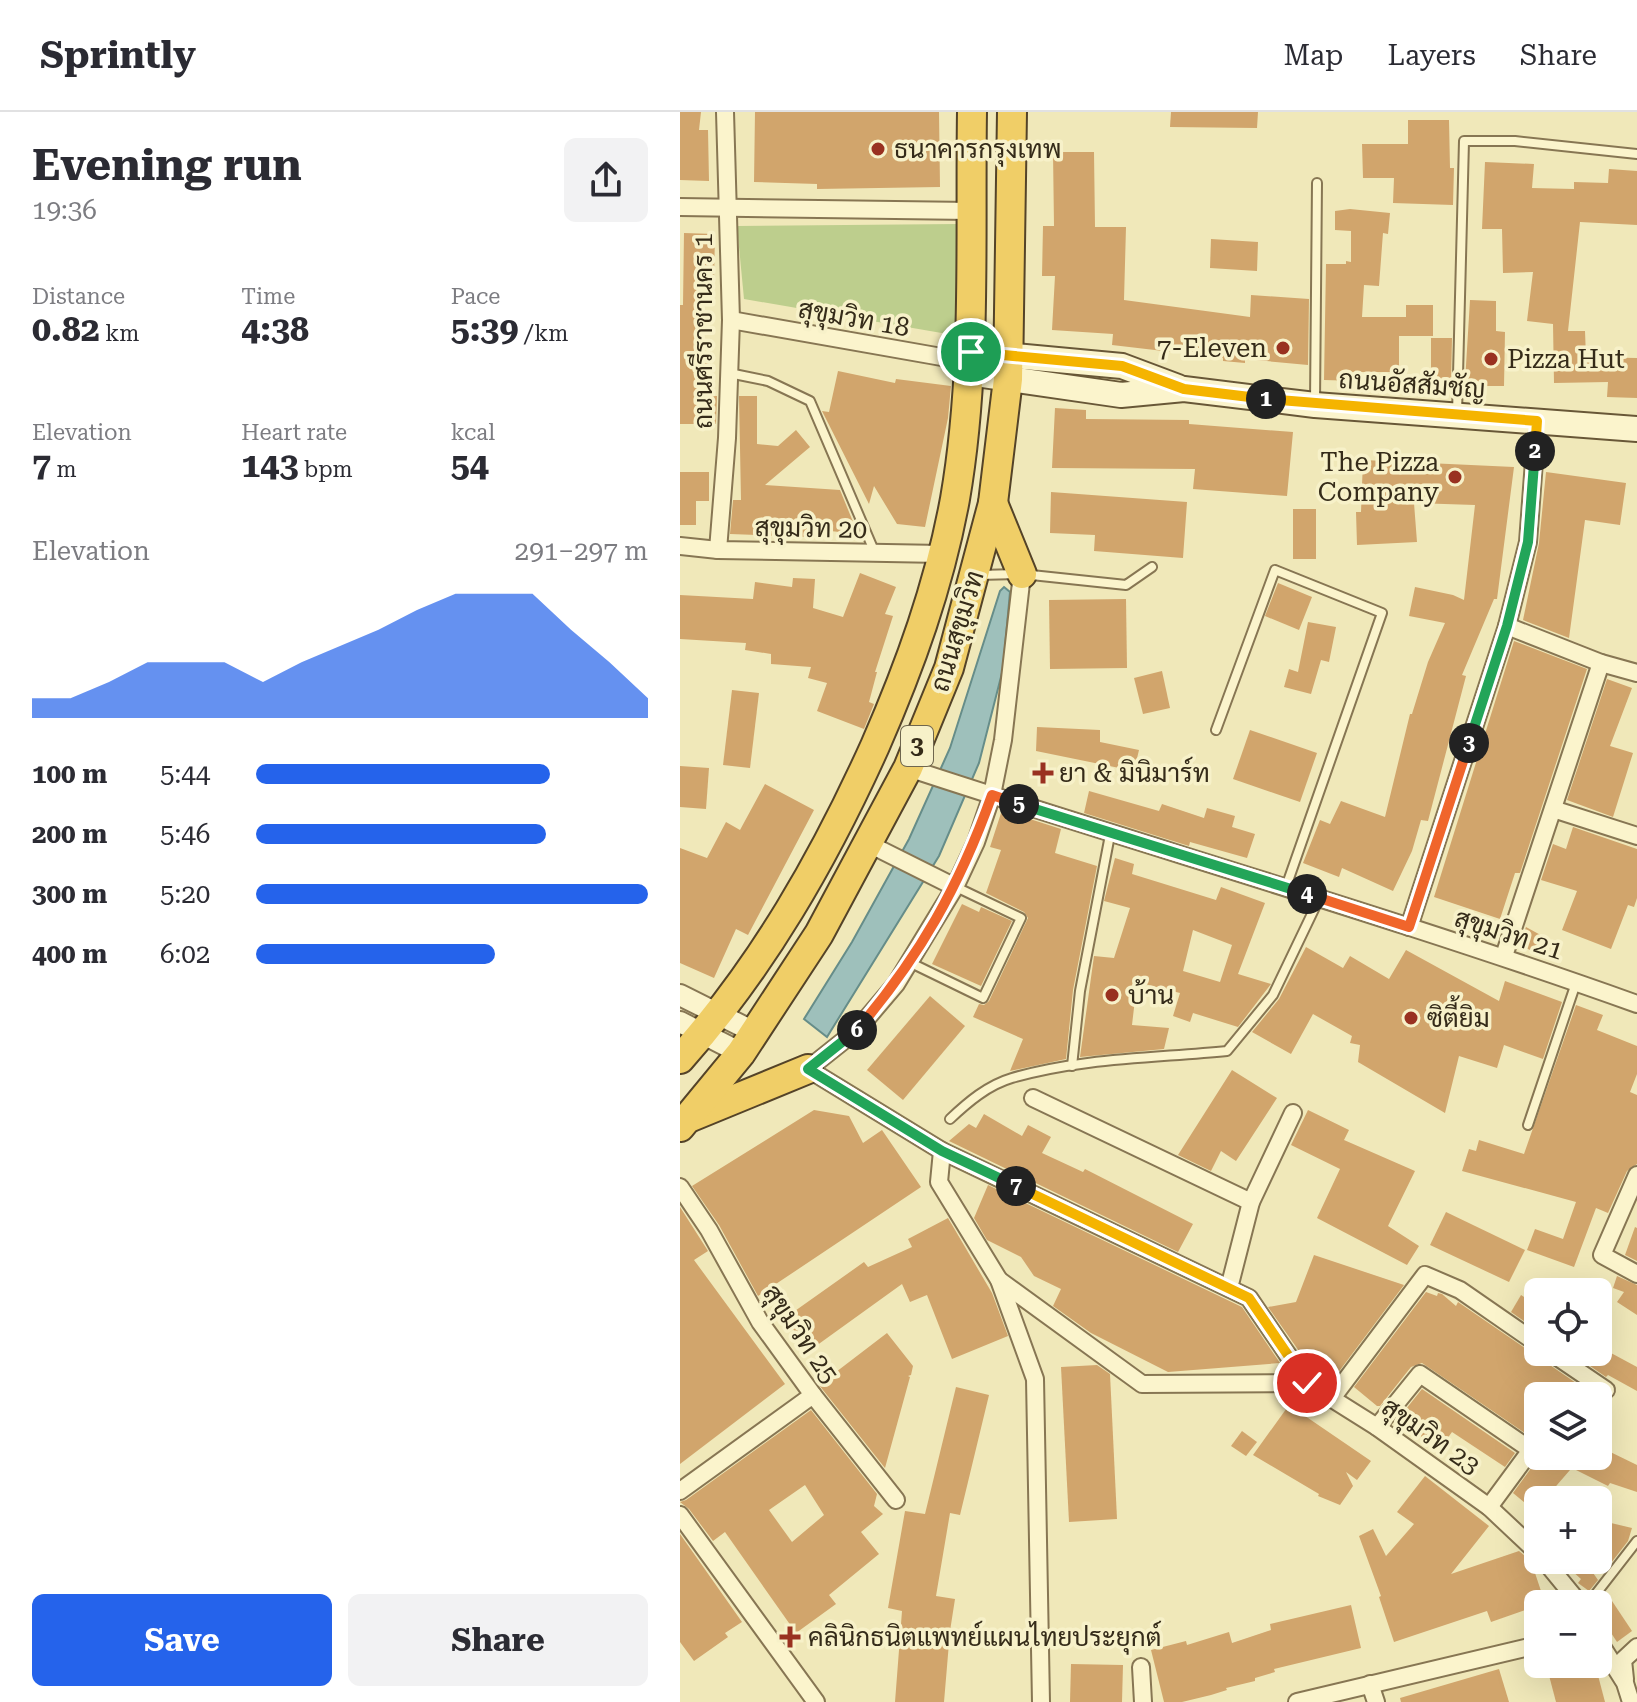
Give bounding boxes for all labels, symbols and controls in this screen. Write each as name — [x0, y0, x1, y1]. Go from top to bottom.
text: Sprintly — [40, 33, 196, 77]
text: Map — [1284, 39, 1343, 72]
text: Layers — [1387, 39, 1476, 72]
text: Share — [1520, 39, 1597, 72]
place label: ธนาคารกรุงเทพ — [894, 134, 1061, 167]
button: share — [564, 138, 648, 222]
text: Evening run — [32, 139, 302, 191]
marker: ธนาคารกรุงเทพ — [869, 140, 887, 158]
text: 19:36 — [32, 195, 97, 225]
street label: ถนนศรีราชานคร 1 — [687, 233, 718, 429]
text: Distance — [32, 284, 125, 309]
text: Time — [241, 284, 295, 309]
text: Pace — [451, 284, 500, 309]
street label: สุขุมวิท 18 — [795, 293, 912, 346]
text: 0.82 — [32, 309, 100, 349]
text: 4:38 — [241, 309, 309, 349]
text: 5:39 — [451, 309, 518, 349]
pin — [937, 318, 1005, 386]
text: km — [100, 321, 139, 346]
text: /km — [518, 321, 568, 346]
icon: arrive — [949, 330, 993, 374]
place label: 7-Eleven — [1157, 333, 1267, 363]
marker: 7-Eleven — [1274, 339, 1292, 357]
place label: Pizza Hut — [1507, 344, 1625, 374]
marker: Pizza Hut — [1482, 350, 1500, 368]
street label: ถนนอัสสัมชัญ — [1338, 363, 1486, 405]
pin: 1 — [1246, 379, 1286, 419]
text: 1 — [1260, 386, 1272, 411]
text: Elevation — [32, 420, 132, 445]
text: Heart rate — [241, 420, 347, 445]
text: kcal — [451, 420, 495, 445]
pin: 2 — [1515, 431, 1555, 471]
text: 2 — [1529, 438, 1541, 463]
text: 7 — [32, 445, 51, 485]
text: 143 — [241, 445, 298, 485]
text: 54 — [451, 445, 489, 485]
place label: The Pizza Company — [1318, 447, 1440, 507]
text: m — [51, 457, 77, 482]
text: bpm — [298, 457, 353, 482]
marker: The Pizza Company — [1446, 468, 1464, 486]
street label: สุขุมวิท 20 — [754, 512, 868, 547]
text: Elevation — [32, 536, 150, 566]
text: 291–297 m — [515, 536, 648, 566]
street label: ถนนสุขุมวิท — [924, 567, 993, 696]
pin: 3 — [1449, 723, 1489, 763]
road number: 3 — [901, 726, 933, 766]
text: 3 — [1463, 730, 1475, 755]
place label: ยา & มินิมาร์ท — [1059, 756, 1210, 788]
text: 100 m — [32, 759, 107, 789]
text: 5:44 — [160, 759, 210, 789]
marker: ยา & มินิมาร์ท — [1034, 764, 1052, 782]
pin: 5 — [999, 784, 1039, 824]
text: 5 — [1013, 791, 1025, 816]
text: 200 m — [32, 819, 107, 849]
text: 5:46 — [160, 819, 210, 849]
pin: 4 — [1287, 874, 1327, 914]
text: 300 m — [32, 879, 107, 909]
text: 5:20 — [160, 879, 210, 909]
text: 4 — [1301, 881, 1313, 906]
street label: สุขุมวิท 21 — [1450, 902, 1567, 969]
text: 400 m — [32, 939, 107, 969]
text: 6:02 — [160, 939, 210, 969]
place label: บ้าน — [1128, 979, 1174, 1010]
marker: บ้าน — [1103, 986, 1121, 1004]
place label: ซิตี้ยิม — [1427, 995, 1490, 1033]
marker: ซิตี้ยิม — [1402, 1009, 1420, 1027]
pin: 6 — [837, 1010, 877, 1050]
text: 6 — [851, 1017, 863, 1042]
pin: 7 — [996, 1166, 1036, 1206]
text: 7 — [1010, 1173, 1022, 1198]
map controls — [1524, 1278, 1612, 1678]
button: locate — [1524, 1278, 1612, 1366]
street label: สุขุมวิท 25 — [755, 1279, 845, 1391]
pin — [1273, 1349, 1341, 1417]
icon: check — [1285, 1361, 1329, 1405]
button: layers — [1524, 1382, 1612, 1470]
street label: สุขุมวิท 23 — [1375, 1391, 1486, 1483]
button: + — [1524, 1486, 1612, 1574]
button: − — [1524, 1590, 1612, 1678]
button: Save — [32, 1594, 332, 1686]
button: Share — [348, 1594, 648, 1686]
place label: คลินิกธนิตแพทย์แผนไทยประยุกต์ — [808, 1620, 1161, 1655]
marker: คลินิกธนิตแพทย์แผนไทยประยุกต์ — [779, 1626, 801, 1648]

